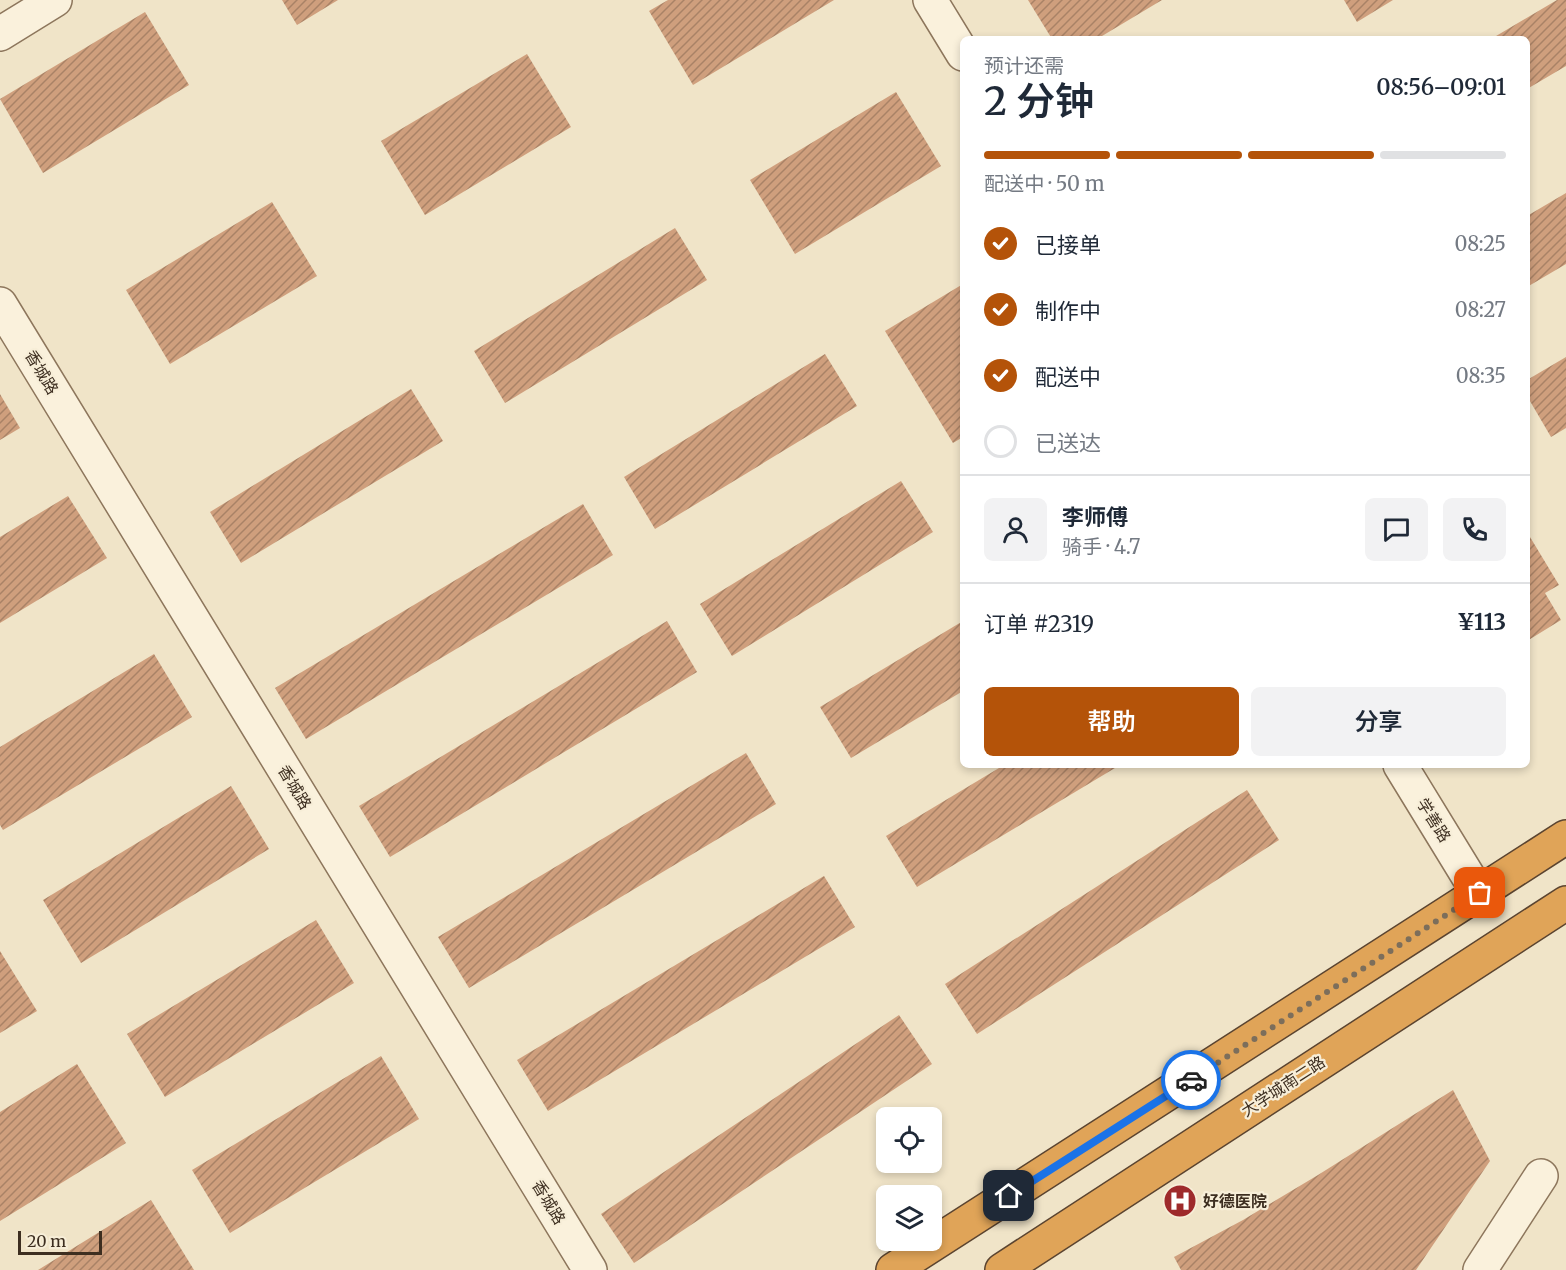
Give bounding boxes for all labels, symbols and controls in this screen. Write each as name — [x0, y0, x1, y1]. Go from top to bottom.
text: 预计还需 — [984, 53, 1064, 78]
text: 08:56–09:01 — [1376, 73, 1506, 101]
text: 2 分钟 — [984, 77, 1094, 126]
text: 配送中 · 50 m — [984, 171, 1105, 196]
icon: check — [984, 227, 1017, 260]
text: 已接单 — [1035, 231, 1101, 259]
text: 08:25 — [1454, 231, 1506, 256]
icon: check — [984, 293, 1017, 326]
text: 制作中 — [1035, 297, 1101, 325]
text: 08:27 — [1455, 297, 1506, 322]
street label: 香城路 — [21, 346, 63, 398]
icon: check — [984, 359, 1017, 392]
text: 配送中 — [1035, 363, 1101, 391]
text: 08:35 — [1456, 363, 1506, 388]
text: 已送达 — [1035, 429, 1101, 457]
button: person — [984, 498, 1047, 561]
button: chat — [1365, 498, 1428, 561]
button: phone — [1443, 498, 1506, 561]
text: 李师傅 — [1062, 503, 1128, 531]
text: 骑手 · 4.7 — [1062, 534, 1140, 559]
text: ¥113 — [1457, 608, 1506, 636]
text: 订单 #2319 — [984, 610, 1094, 638]
button: 帮助 — [984, 687, 1239, 756]
button: 分享 — [1251, 687, 1506, 756]
street label: 香城路 — [274, 761, 316, 813]
street label: 学善路 — [1413, 794, 1455, 846]
pin — [1454, 867, 1505, 918]
icon: bag — [1463, 876, 1496, 909]
courier — [1161, 1050, 1221, 1110]
street label: 大学城南二路 — [1237, 1051, 1329, 1121]
icon: car — [1175, 1064, 1208, 1097]
map controls — [876, 1107, 942, 1251]
button: locate — [876, 1107, 942, 1173]
pin — [983, 1170, 1034, 1221]
street label: 香城路 — [528, 1176, 570, 1228]
icon: home — [992, 1179, 1025, 1212]
hospital icon: 好德医院 — [1162, 1183, 1198, 1219]
button: layers — [876, 1185, 942, 1251]
place label: 好德医院 — [1203, 1191, 1267, 1211]
scale bar — [18, 1228, 102, 1256]
text: 20 m — [27, 1231, 66, 1251]

